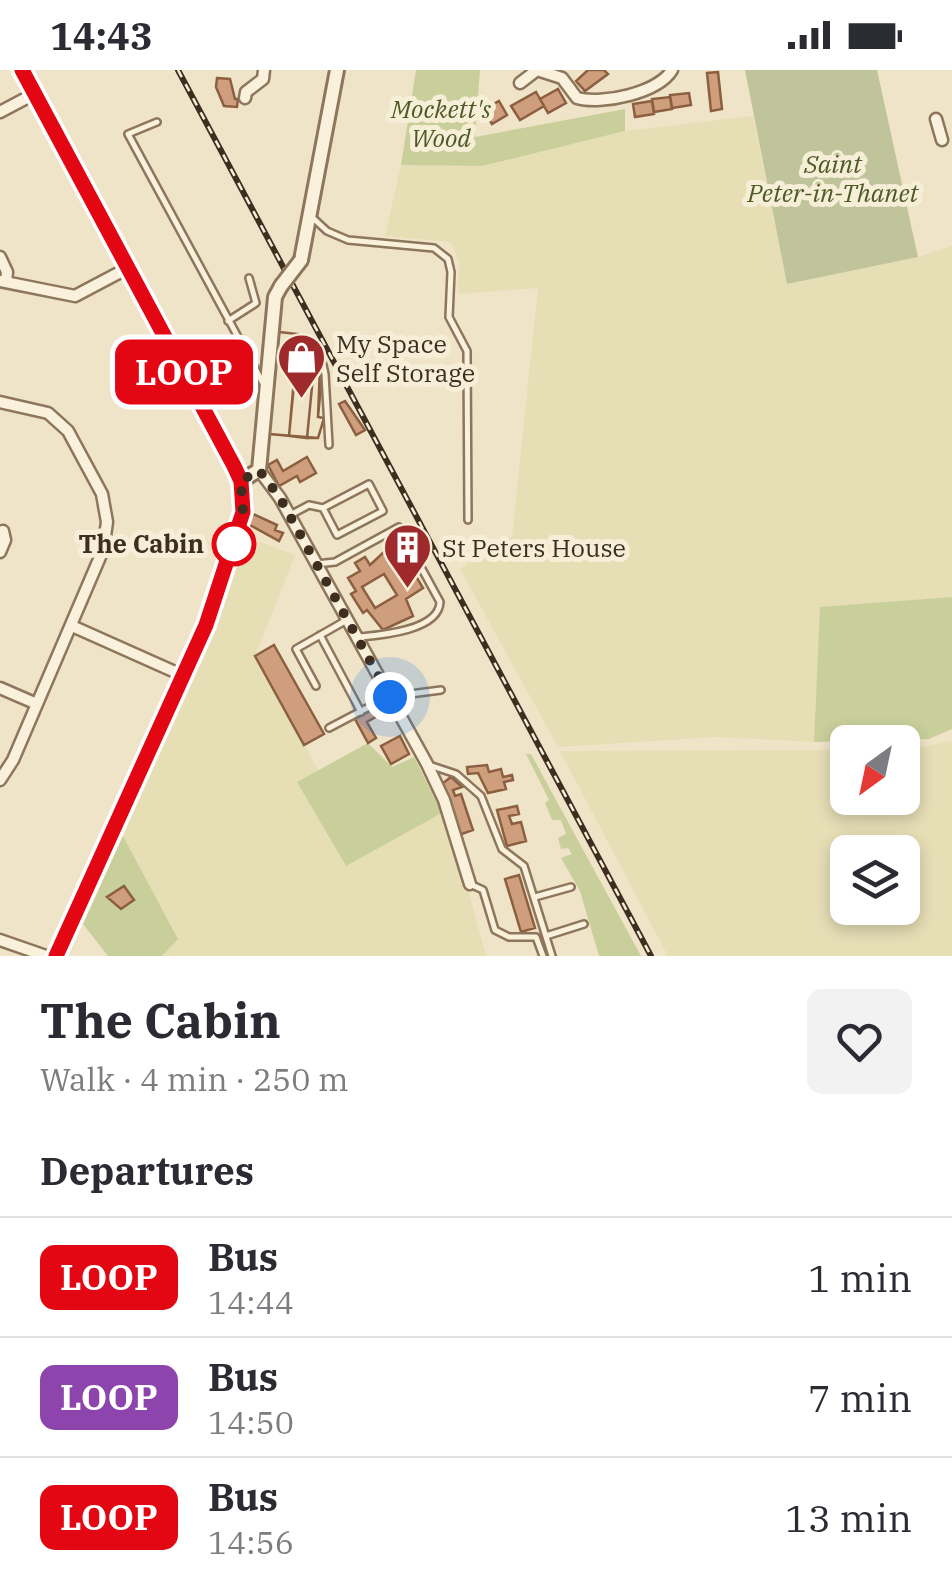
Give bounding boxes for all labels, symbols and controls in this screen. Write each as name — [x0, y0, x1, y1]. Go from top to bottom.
text: 14:43 — [50, 11, 153, 60]
park label: Mockett's Wood — [390, 92, 492, 154]
park label: Saint Peter-in-Thanet — [746, 147, 920, 209]
place label: My Space Self Storage — [336, 327, 475, 389]
shop icon: My Space Self Storage — [275, 332, 327, 400]
line badge: LOOP — [114, 340, 254, 404]
text: LOOP — [135, 349, 233, 395]
building icon: St Peters House — [381, 522, 433, 590]
marker: The Cabin — [213, 523, 255, 565]
place label: The Cabin — [79, 527, 204, 560]
place label: St Peters House — [442, 531, 626, 564]
your location — [365, 672, 415, 722]
north arrow — [830, 725, 920, 815]
map controls — [830, 725, 920, 925]
button: layers — [830, 835, 920, 925]
text: The Cabin — [40, 989, 281, 1051]
button: heart — [807, 989, 912, 1094]
text: Walk · 4 min · 250 m — [40, 1058, 348, 1100]
text: Departures — [40, 1146, 254, 1195]
text: Bus — [208, 1232, 278, 1281]
text: 1 min — [808, 1253, 912, 1302]
text: LOOP — [60, 1254, 158, 1300]
text: 14:44 — [208, 1281, 294, 1323]
text: Bus — [208, 1352, 278, 1401]
text: 7 min — [808, 1373, 912, 1422]
text: LOOP — [60, 1374, 158, 1420]
text: 14:50 — [208, 1401, 294, 1443]
text: Bus — [208, 1472, 278, 1521]
text: 13 min — [785, 1493, 912, 1542]
text: LOOP — [60, 1494, 158, 1540]
text: 14:56 — [208, 1521, 294, 1563]

